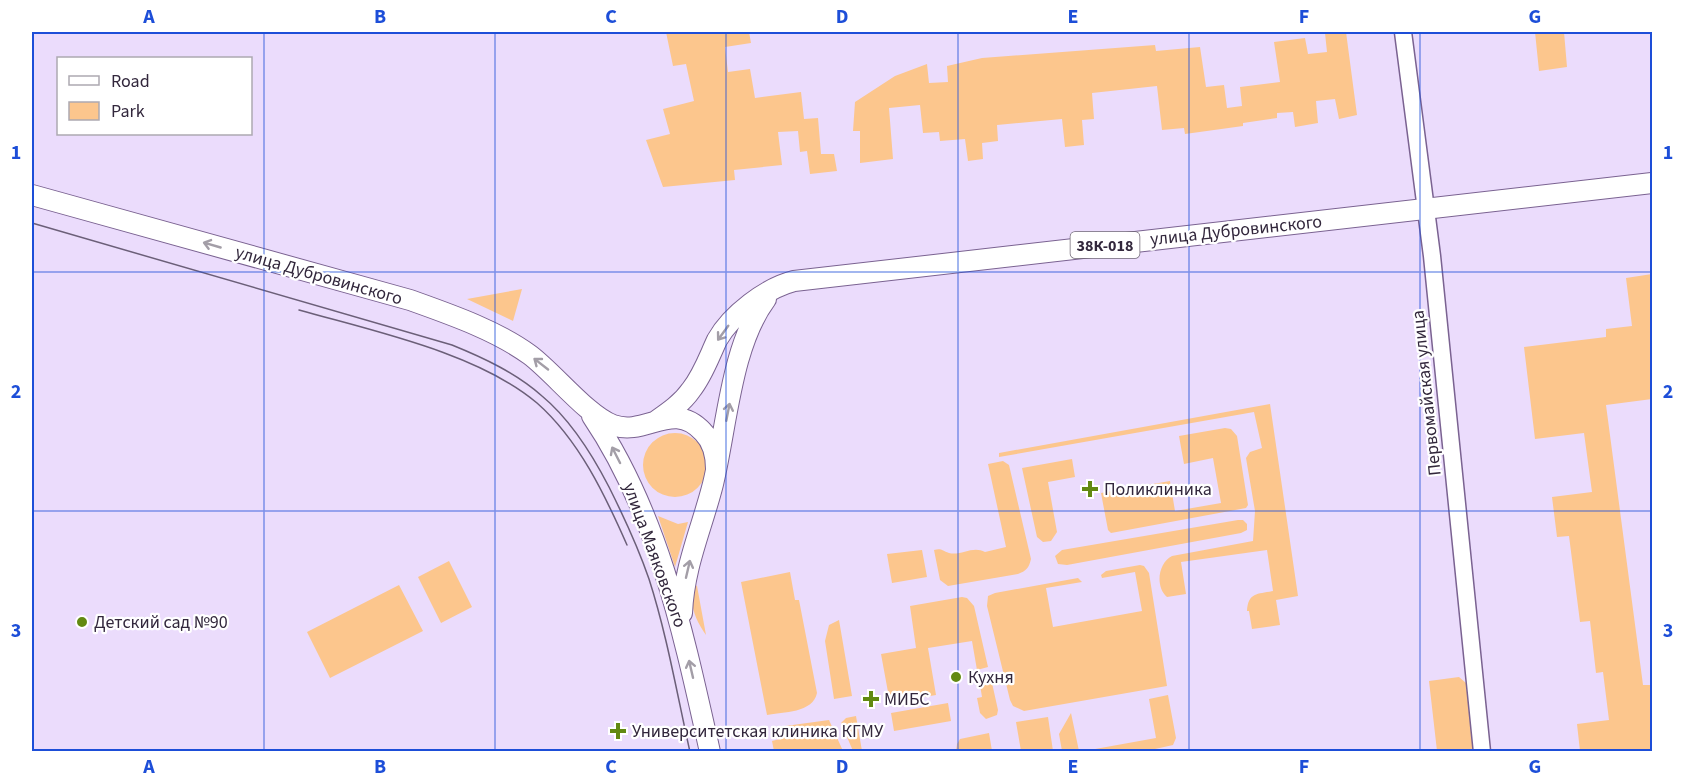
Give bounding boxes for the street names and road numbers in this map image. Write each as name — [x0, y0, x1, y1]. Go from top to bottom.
street label: улица Дубровинского — [1149, 209, 1323, 252]
road number: 38К-018 — [1070, 232, 1140, 258]
street label: улица Дубровинского — [232, 240, 405, 311]
street label: Первомайская улица — [1405, 309, 1448, 477]
street label: улица Маяковского — [617, 479, 692, 631]

